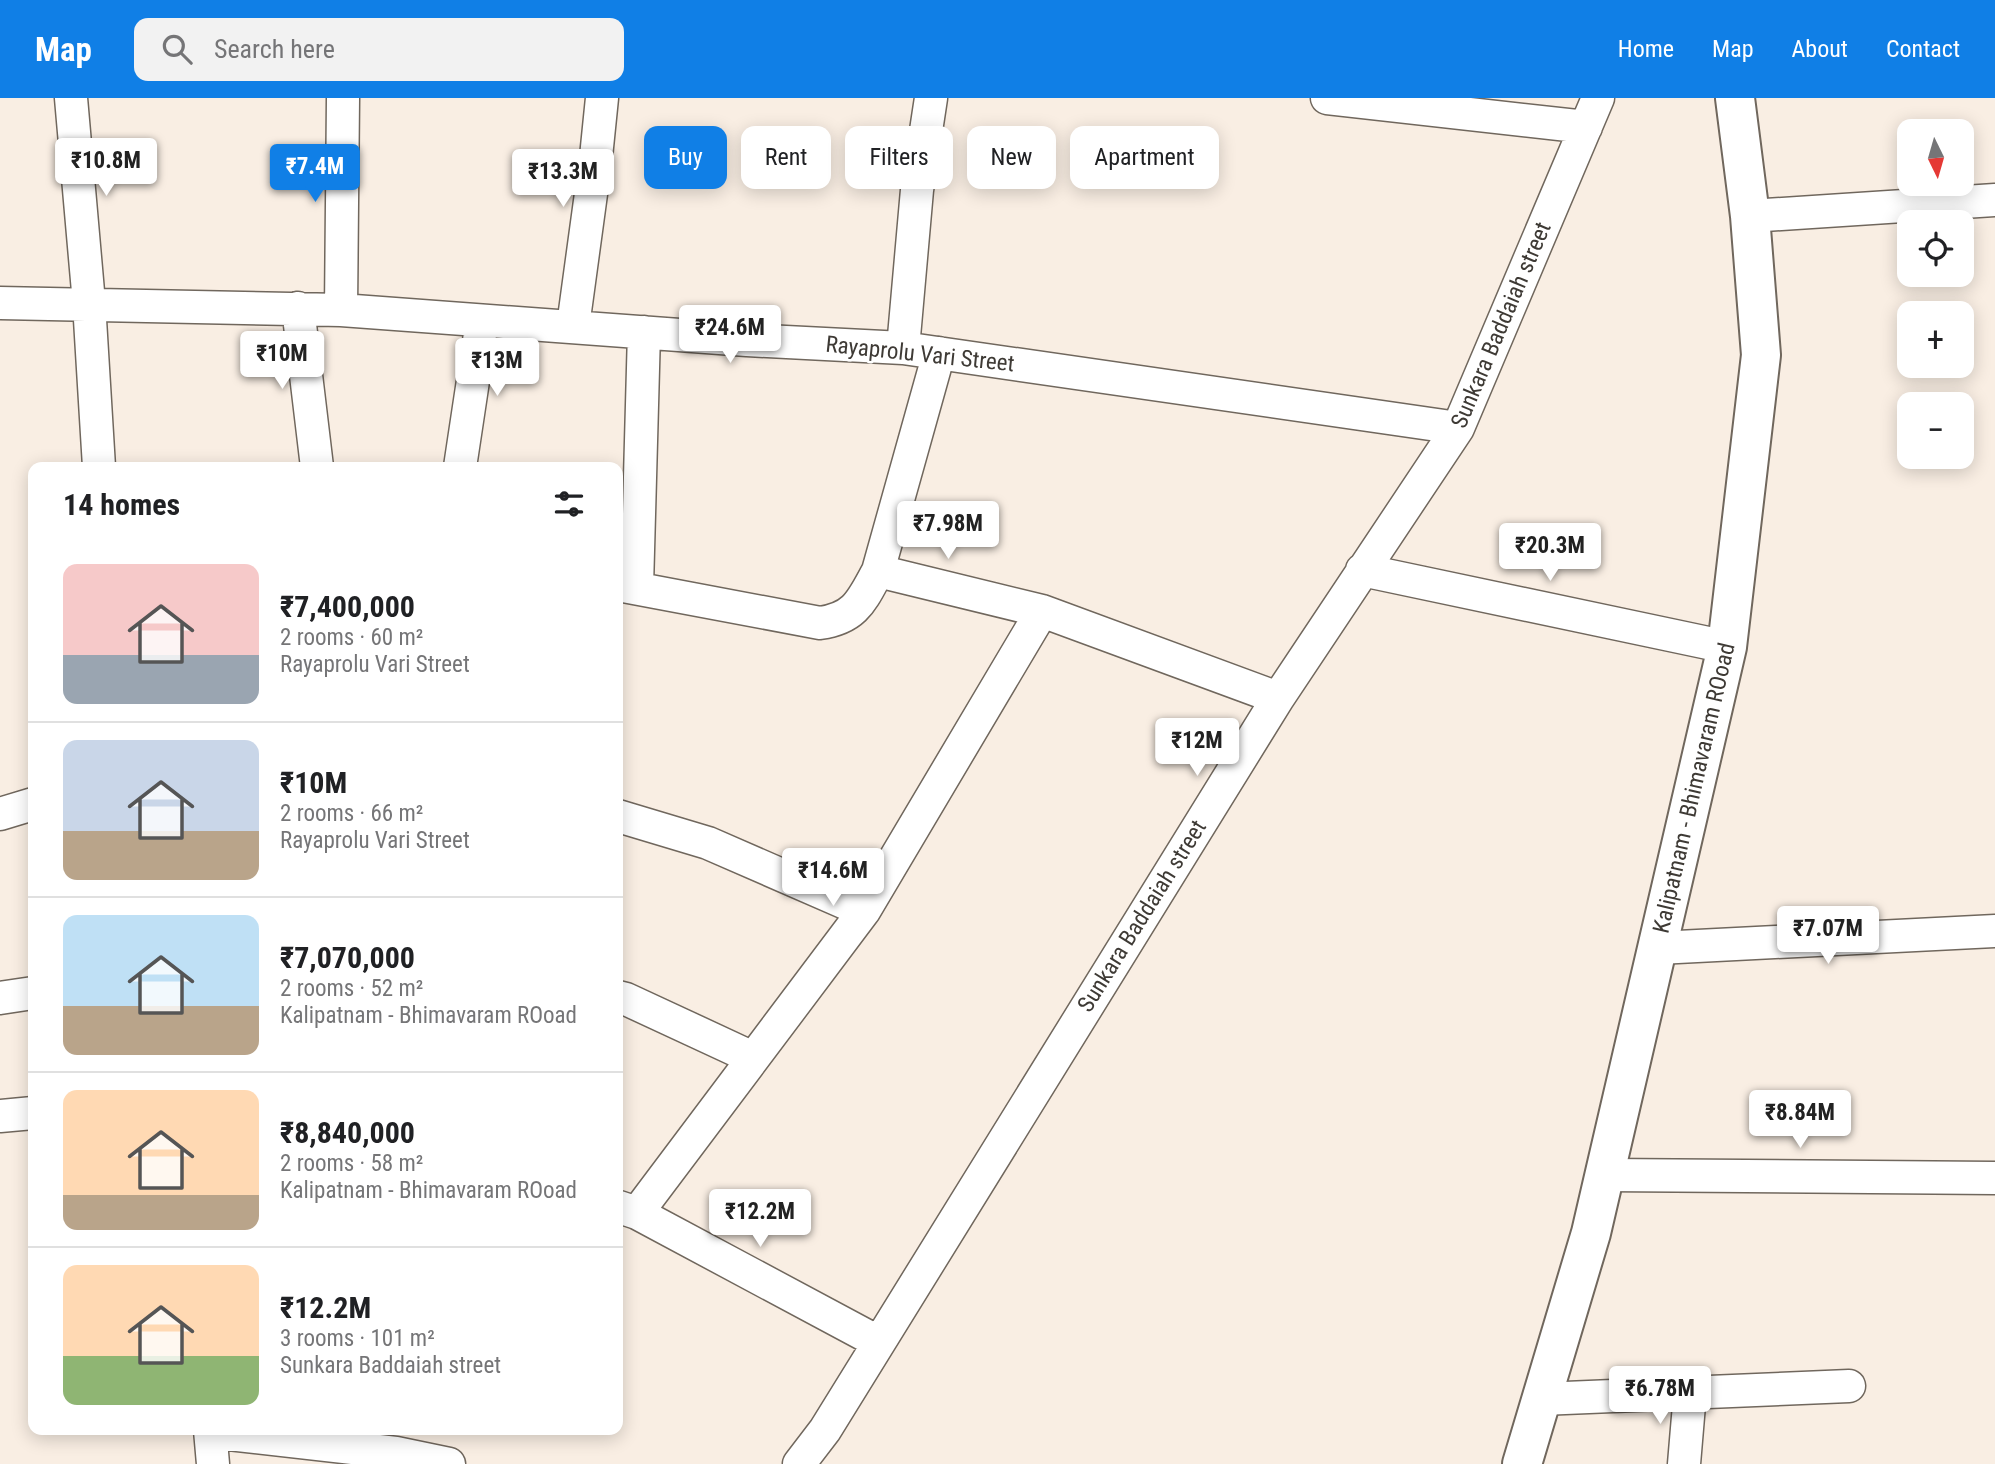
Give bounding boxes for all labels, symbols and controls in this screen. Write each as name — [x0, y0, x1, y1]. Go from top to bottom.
search box — [134, 18, 624, 81]
text: Map — [35, 30, 92, 69]
icon: search — [158, 30, 196, 68]
text: Search here — [214, 34, 335, 64]
text: Home — [1618, 35, 1674, 63]
text: Map — [1712, 35, 1754, 63]
text: About — [1792, 35, 1848, 63]
text: Contact — [1886, 35, 1960, 63]
north arrow — [1897, 119, 1974, 196]
map controls — [1897, 119, 1974, 469]
chip: Buy — [644, 126, 727, 189]
chip: Rent — [741, 126, 831, 189]
chip: Filters — [845, 126, 953, 189]
chip: New — [967, 126, 1056, 189]
chip: Apartment — [1070, 126, 1219, 189]
pin: ₹10.8M — [49, 139, 163, 198]
pin: ₹7.4M — [266, 144, 364, 204]
text: ₹10.8M — [71, 147, 141, 174]
pin: ₹13.3M — [506, 150, 620, 209]
text: ₹7.4M — [286, 153, 344, 180]
text: ₹13.3M — [528, 158, 598, 185]
button: locate — [1897, 210, 1974, 287]
street label: Sunkara Baddaiah street — [1445, 218, 1557, 432]
button: + — [1897, 301, 1974, 378]
pin: ₹24.6M — [673, 306, 787, 365]
text: ₹24.6M — [695, 314, 765, 341]
pin: ₹10M — [241, 331, 323, 391]
street label: Rayaprolu Vari Street — [824, 331, 1016, 377]
pin: ₹13M — [456, 338, 538, 398]
text: ₹10M — [256, 340, 308, 367]
text: ₹13M — [471, 347, 523, 374]
button: − — [1897, 392, 1974, 469]
icon: filters — [550, 485, 588, 523]
text: 14 homes — [63, 487, 180, 522]
pin: ₹7.98M — [891, 502, 1005, 561]
text: ₹7.98M — [913, 510, 983, 537]
pin: ₹20.3M — [1493, 524, 1607, 583]
text: ₹20.3M — [1515, 532, 1585, 559]
text: ₹7,400,000 — [280, 589, 415, 624]
icon: home — [119, 592, 203, 676]
text: 2 rooms · 60 m² — [280, 624, 423, 651]
street label: Kalipatnam - Bhimavaram ROoad — [1647, 640, 1741, 936]
text: Rayaprolu Vari Street — [280, 651, 470, 678]
pin: ₹12M — [1156, 718, 1238, 778]
text: ₹12M — [1171, 727, 1223, 754]
text: ₹10M — [280, 765, 347, 800]
icon: home — [119, 768, 203, 852]
text: 2 rooms · 66 m² — [280, 800, 423, 827]
street label: Sunkara Baddaiah street — [1072, 815, 1212, 1017]
text: Rayaprolu Vari Street — [280, 827, 470, 854]
pin: ₹14.6M — [776, 848, 890, 908]
text: ₹14.6M — [798, 857, 868, 884]
pin: ₹7.07M — [1771, 906, 1885, 966]
text: ₹7.07M — [1793, 915, 1863, 942]
text: ₹7,070,000 — [280, 940, 415, 975]
icon: home — [119, 943, 203, 1027]
text: 2 rooms · 52 m² — [280, 975, 423, 1002]
text: Kalipatnam - Bhimavaram ROoad — [280, 1002, 577, 1029]
pin: ₹8.84M — [1743, 1090, 1857, 1150]
text: ₹8.84M — [1765, 1099, 1835, 1126]
text: ₹8,840,000 — [280, 1115, 415, 1150]
icon: home — [119, 1118, 203, 1202]
text: 2 rooms · 58 m² — [280, 1150, 423, 1177]
text: Kalipatnam - Bhimavaram ROoad — [280, 1177, 577, 1204]
pin: ₹12.2M — [703, 1190, 817, 1249]
text: ₹12.2M — [725, 1198, 795, 1225]
text: ₹12.2M — [280, 1290, 371, 1325]
icon: home — [119, 1293, 203, 1377]
text: 3 rooms · 101 m² — [280, 1325, 435, 1352]
text: Sunkara Baddaiah street — [280, 1352, 501, 1379]
pin: ₹6.78M — [1603, 1366, 1717, 1426]
text: ₹6.78M — [1625, 1375, 1695, 1402]

